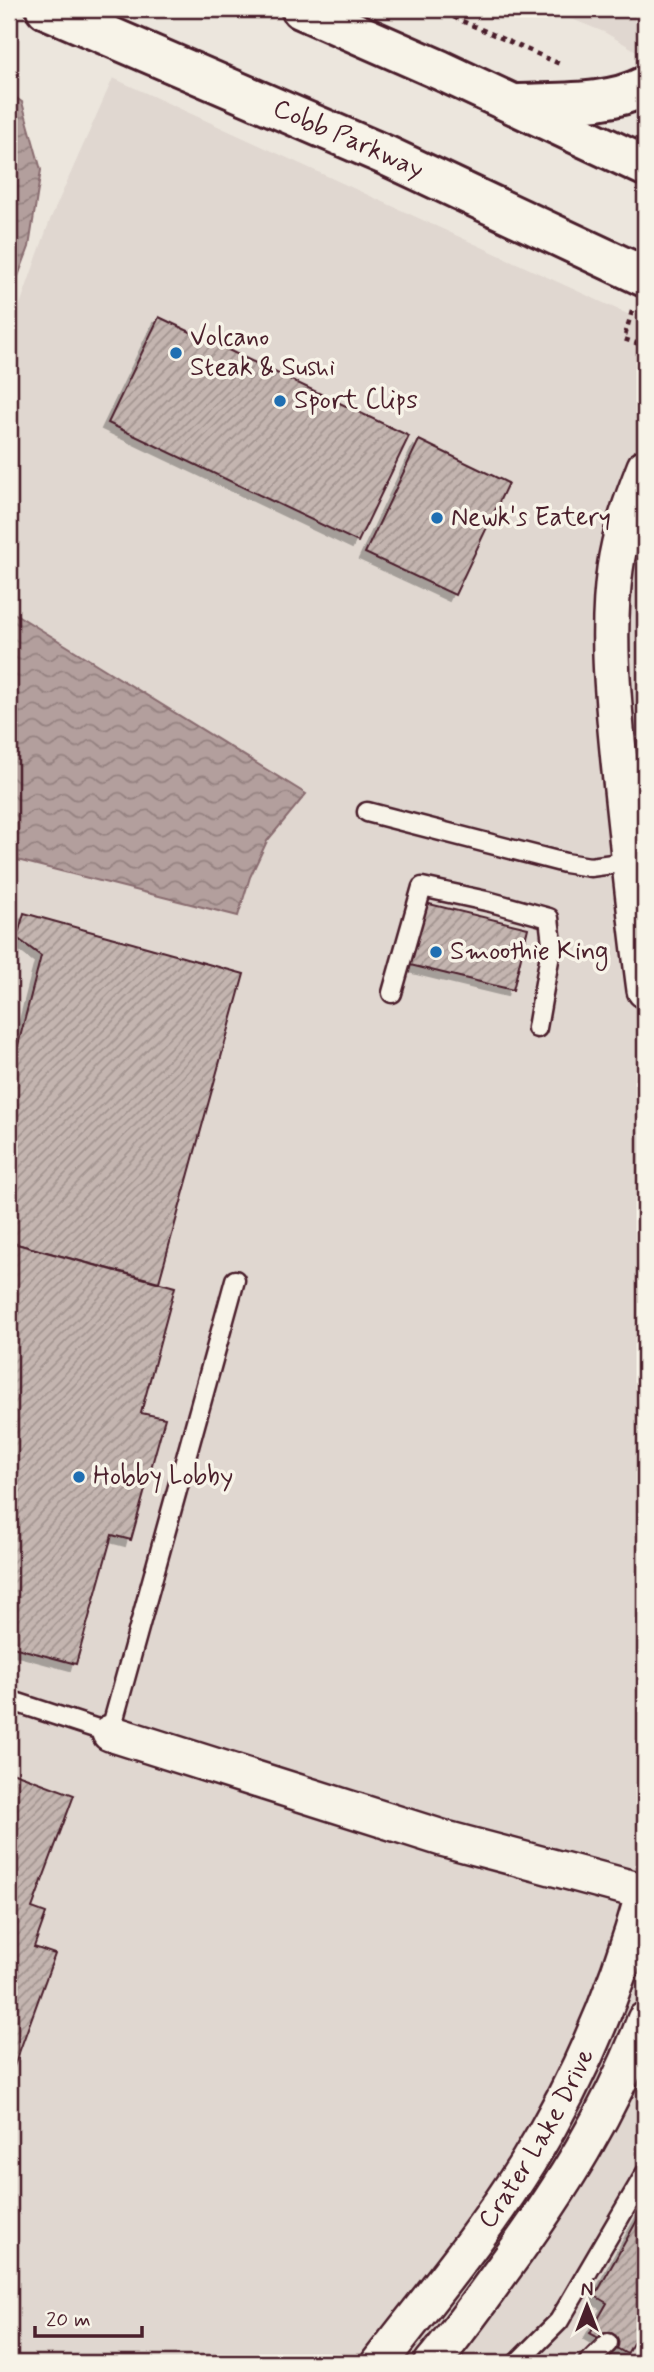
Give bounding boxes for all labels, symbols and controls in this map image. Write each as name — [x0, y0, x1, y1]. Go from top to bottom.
street label: Cobb Parkway — [267, 92, 429, 188]
place label: Volcano Steak & Sushi — [190, 321, 335, 385]
marker: Volcano Steak & Sushi — [168, 345, 184, 361]
place label: Sport Clips — [294, 384, 418, 418]
marker: Sport Clips — [272, 393, 288, 409]
place label: Newk's Eatery — [451, 501, 611, 535]
marker: Newk's Eatery — [429, 510, 445, 526]
place label: Smoothie King — [450, 935, 608, 971]
marker: Smoothie King — [428, 944, 444, 960]
place label: Hobby Lobby — [93, 1460, 233, 1494]
marker: Hobby Lobby — [71, 1469, 87, 1485]
street label: Crater Lake Drive — [471, 2043, 603, 2236]
north arrow — [552, 2270, 622, 2340]
text: N — [581, 2278, 593, 2303]
scale bar — [35, 2295, 142, 2339]
text: 20 m — [46, 2306, 91, 2334]

